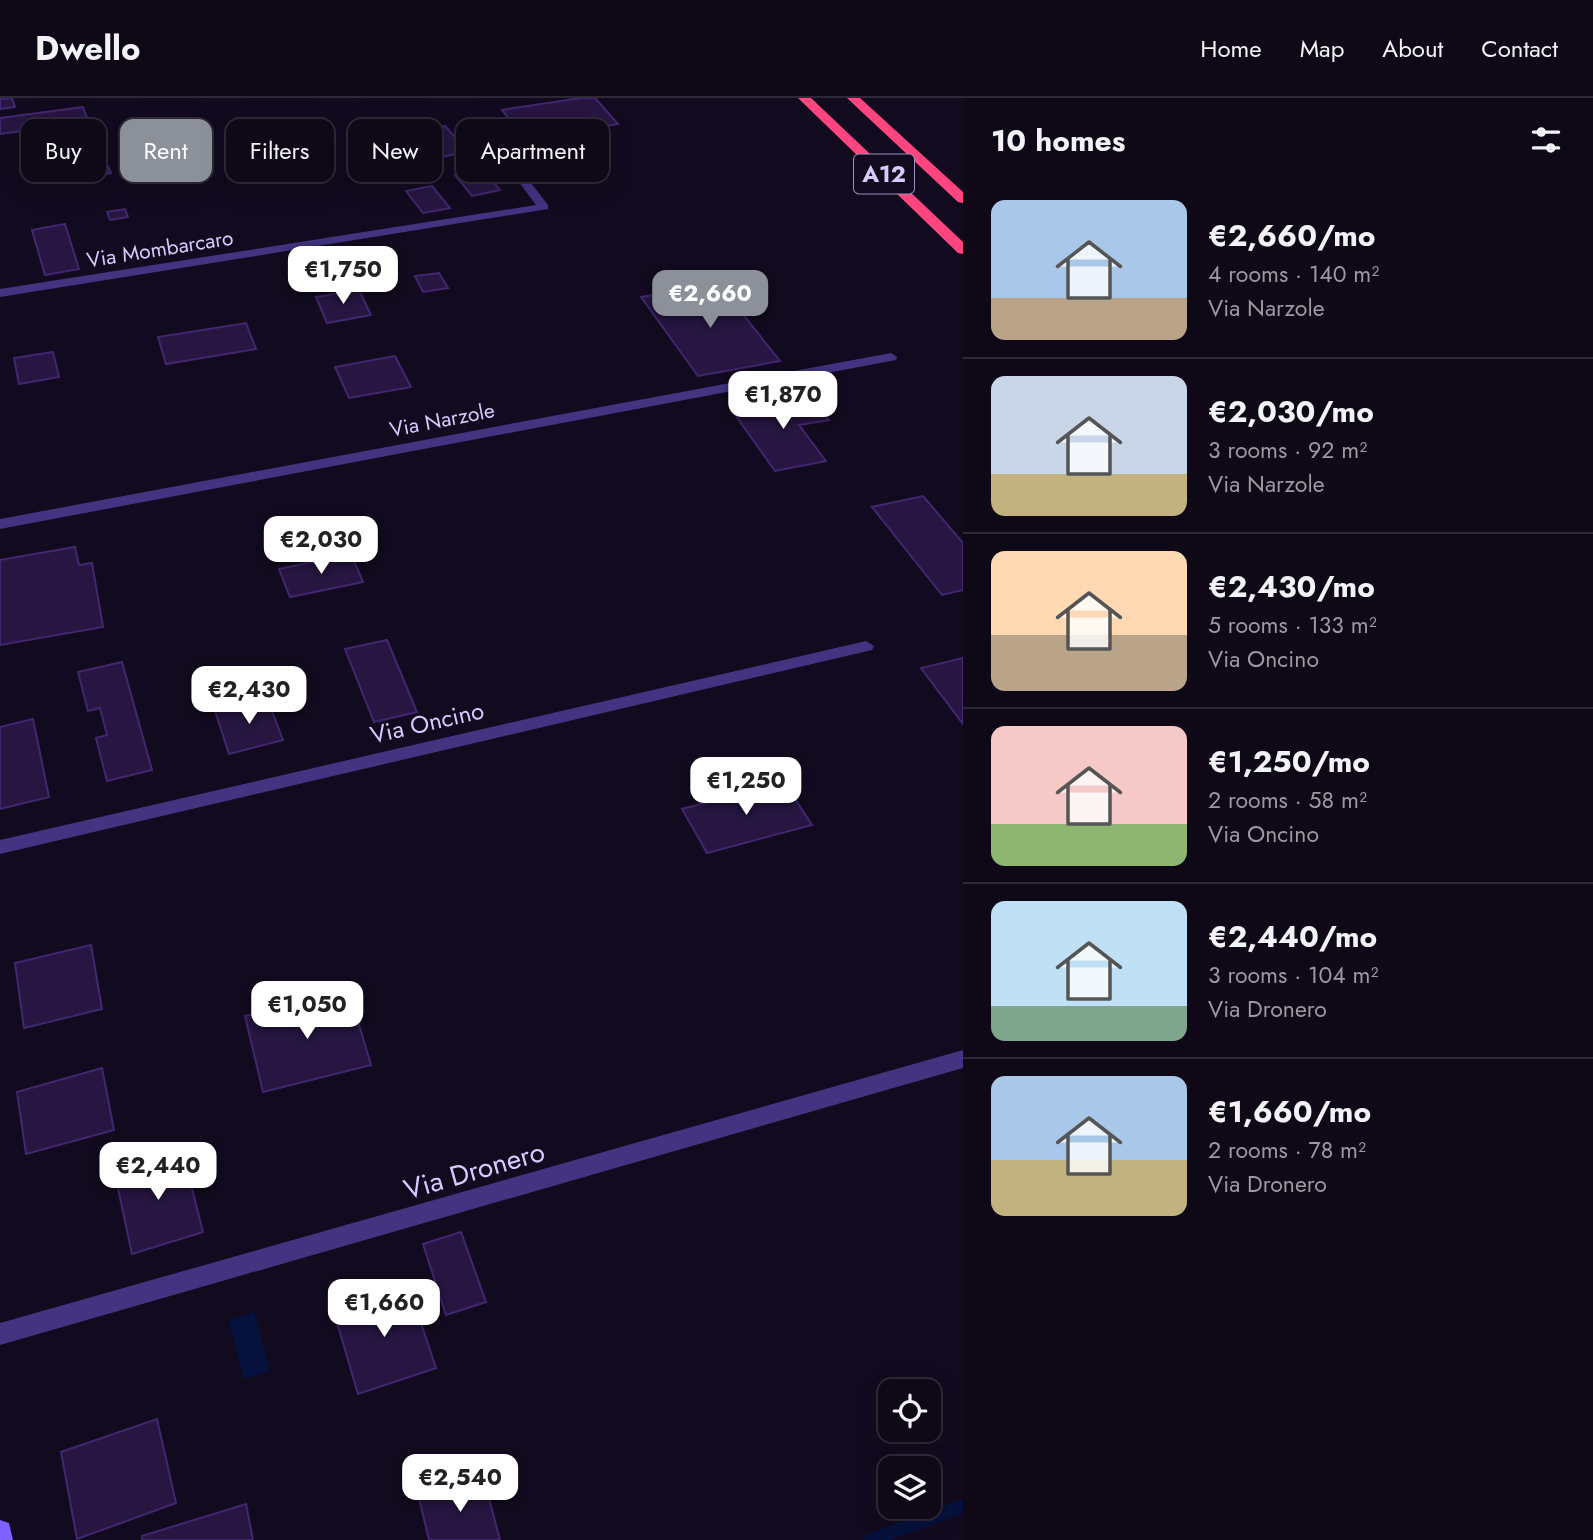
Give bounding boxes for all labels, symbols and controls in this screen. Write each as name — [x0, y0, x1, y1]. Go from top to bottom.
text: Dwello — [35, 25, 141, 72]
text: Home — [1200, 31, 1262, 66]
text: Map — [1300, 31, 1344, 66]
text: About — [1382, 31, 1443, 66]
text: Contact — [1481, 31, 1558, 66]
chip: Buy — [21, 119, 106, 182]
chip: Rent — [120, 119, 212, 182]
chip: Filters — [226, 119, 334, 182]
chip: New — [348, 119, 442, 182]
chip: Apartment — [456, 119, 609, 182]
text: 10 homes — [991, 119, 1125, 162]
icon: filters — [1527, 121, 1565, 159]
road number: A12 — [854, 155, 914, 194]
text: €2,660/mo — [1208, 214, 1376, 257]
street label: Via Mombarcaro — [85, 223, 235, 275]
icon: home — [1047, 228, 1131, 312]
pin: €1,750 — [286, 246, 400, 306]
text: €1,750 — [304, 252, 382, 286]
text: 4 rooms · 140 m² — [1208, 257, 1379, 291]
pin: €2,660 — [653, 271, 767, 330]
text: €2,660 — [668, 276, 752, 310]
text: Via Narzole — [1208, 291, 1325, 325]
pin: €1,870 — [726, 372, 840, 431]
text: €1,870 — [744, 377, 822, 411]
text: €2,030/mo — [1208, 390, 1374, 433]
street label: Via Narzole — [387, 395, 497, 445]
icon: home — [1047, 404, 1131, 488]
text: 3 rooms · 92 m² — [1208, 433, 1367, 467]
text: Via Narzole — [1208, 467, 1325, 501]
pin: €2,030 — [264, 517, 378, 576]
text: €2,030 — [280, 522, 362, 556]
text: €2,430/mo — [1208, 565, 1375, 608]
icon: home — [1047, 579, 1131, 663]
text: 5 rooms · 133 m² — [1208, 608, 1377, 642]
text: Via Oncino — [1208, 642, 1319, 676]
pin: €2,430 — [192, 666, 306, 726]
text: €2,430 — [207, 672, 291, 706]
street label: Via Oncino — [367, 692, 487, 753]
text: €1,250/mo — [1208, 740, 1370, 783]
icon: home — [1047, 754, 1131, 838]
pin: €1,250 — [689, 758, 803, 817]
text: €1,250 — [706, 763, 786, 797]
text: 2 rooms · 58 m² — [1208, 783, 1367, 817]
text: Via Oncino — [1208, 817, 1319, 851]
text: €2,440/mo — [1208, 915, 1377, 958]
icon: home — [1047, 929, 1131, 1013]
text: 3 rooms · 104 m² — [1208, 958, 1378, 992]
pin: €1,050 — [250, 982, 364, 1041]
text: €1,050 — [267, 987, 347, 1021]
text: Via Dronero — [1208, 992, 1327, 1026]
text: €1,660/mo — [1208, 1090, 1371, 1133]
icon: home — [1047, 1104, 1131, 1188]
street label: Via Dronero — [399, 1131, 549, 1210]
text: 2 rooms · 78 m² — [1208, 1133, 1366, 1167]
pin: €2,440 — [101, 1142, 215, 1202]
text: €2,440 — [116, 1148, 200, 1182]
text: Via Dronero — [1208, 1167, 1327, 1201]
pin: €1,660 — [327, 1280, 441, 1339]
text: €1,660 — [344, 1285, 424, 1319]
map controls — [878, 1379, 941, 1519]
button: locate — [878, 1379, 941, 1442]
pin: €2,540 — [403, 1454, 517, 1514]
button: layers — [878, 1456, 941, 1519]
text: €2,540 — [418, 1460, 502, 1494]

